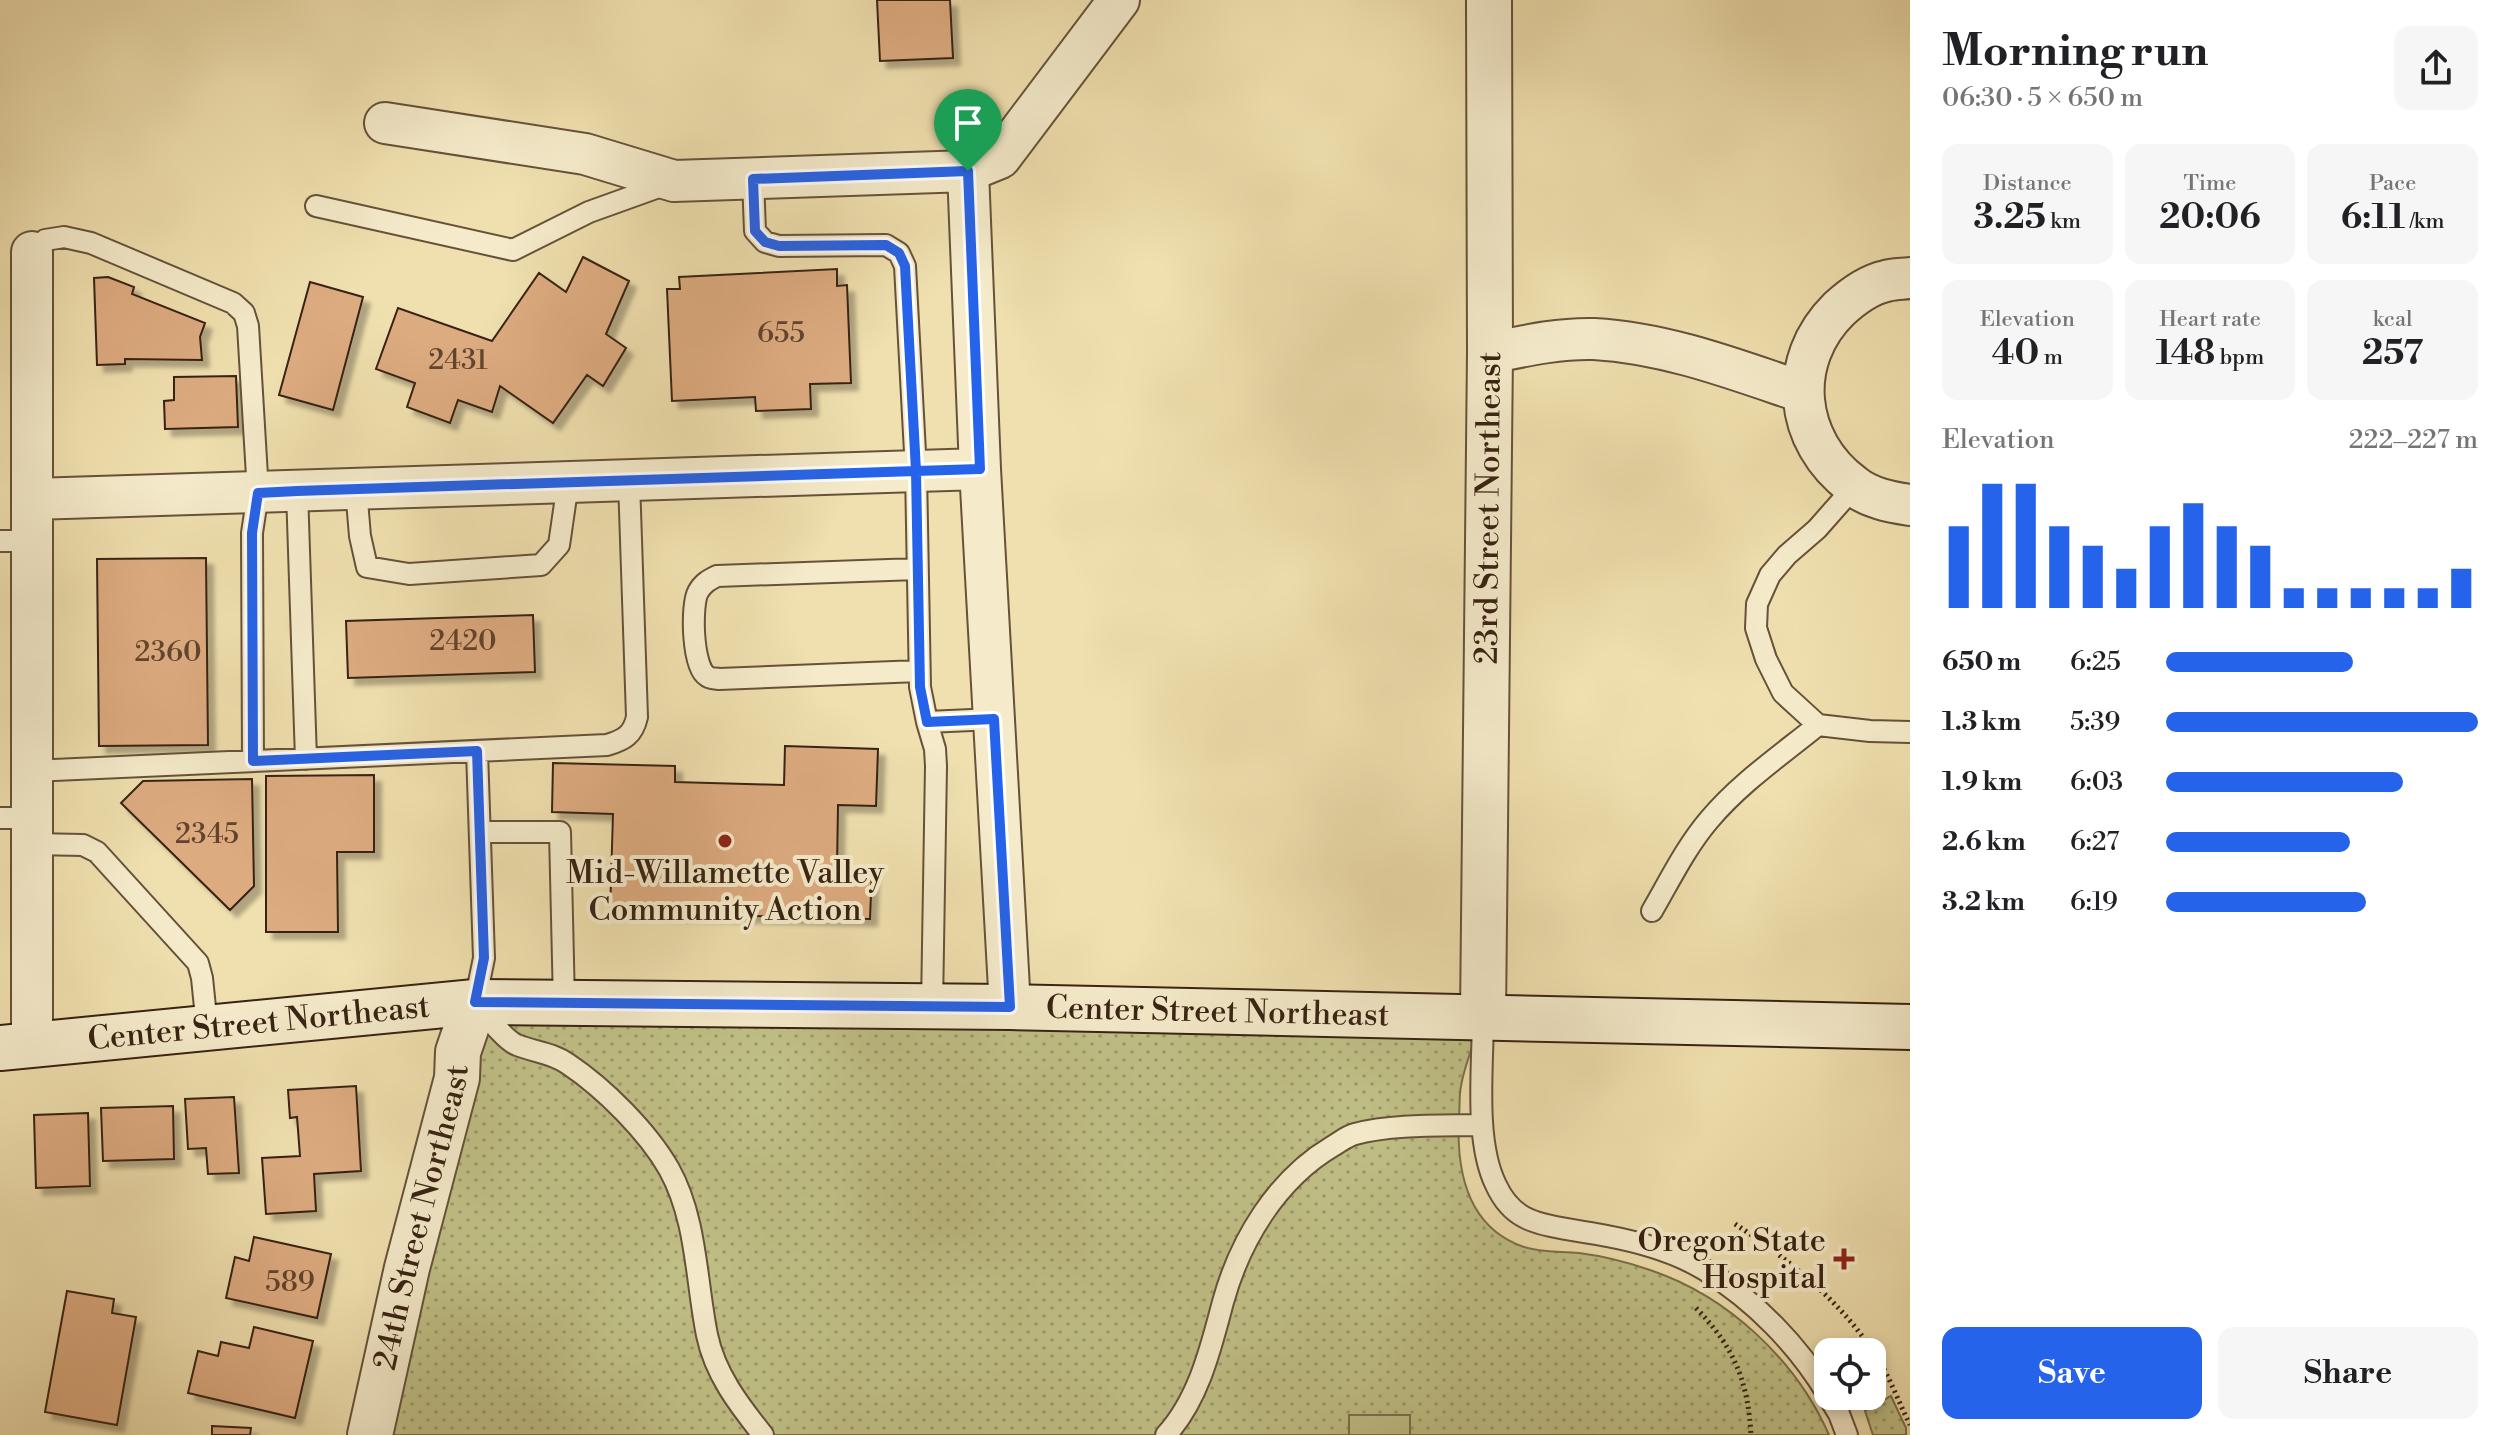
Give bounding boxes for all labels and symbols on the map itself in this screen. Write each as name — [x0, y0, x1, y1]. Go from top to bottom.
pin — [934, 89, 1002, 171]
house number: 655 — [757, 316, 805, 351]
house number: 2431 — [428, 343, 488, 378]
street label: 23rd Street Northeast — [1467, 351, 1510, 665]
house number: 2420 — [429, 624, 497, 659]
house number: 2360 — [135, 635, 201, 670]
house number: 2345 — [175, 817, 239, 852]
marker: Mid-Willamette Valley Community Action — [716, 832, 734, 850]
place label: Mid-Willamette Valley Community Action — [566, 853, 884, 930]
street label: Center Street Northeast — [86, 986, 432, 1059]
street label: Center Street Northeast — [1046, 988, 1390, 1035]
street label: 24th Street Northeast — [365, 1064, 477, 1374]
place label: Oregon State Hospital — [1637, 1221, 1827, 1298]
marker: Oregon State Hospital — [1833, 1248, 1855, 1270]
house number: 589 — [265, 1265, 315, 1300]

